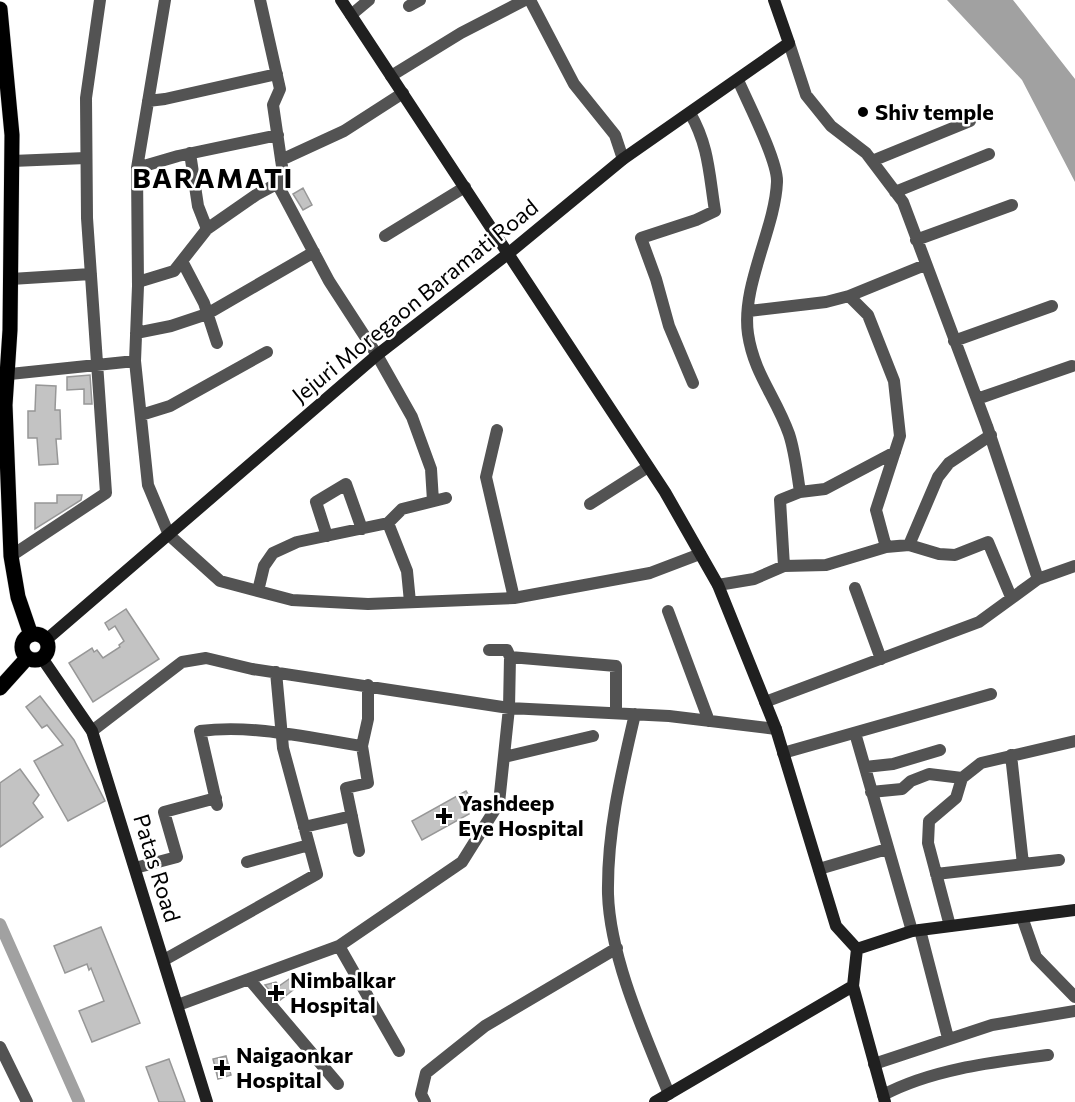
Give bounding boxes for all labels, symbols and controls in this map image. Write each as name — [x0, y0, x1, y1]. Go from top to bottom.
place label: Shiv temple — [875, 98, 994, 125]
marker: Shiv temple — [856, 105, 870, 119]
district label: BARAMATI — [132, 160, 294, 194]
street label: Jejuri Moregaon Baramati Road — [286, 193, 543, 408]
place label: Yashdeep Eye Hospital — [458, 789, 584, 841]
marker: Yashdeep Eye Hospital — [435, 807, 453, 825]
street label: Patas Road — [128, 811, 187, 925]
place label: Nimbalkar Hospital — [290, 966, 396, 1018]
marker: Nimbalkar Hospital — [267, 984, 285, 1002]
place label: Naigaonkar Hospital — [236, 1041, 353, 1093]
marker: Naigaonkar Hospital — [213, 1059, 231, 1077]

